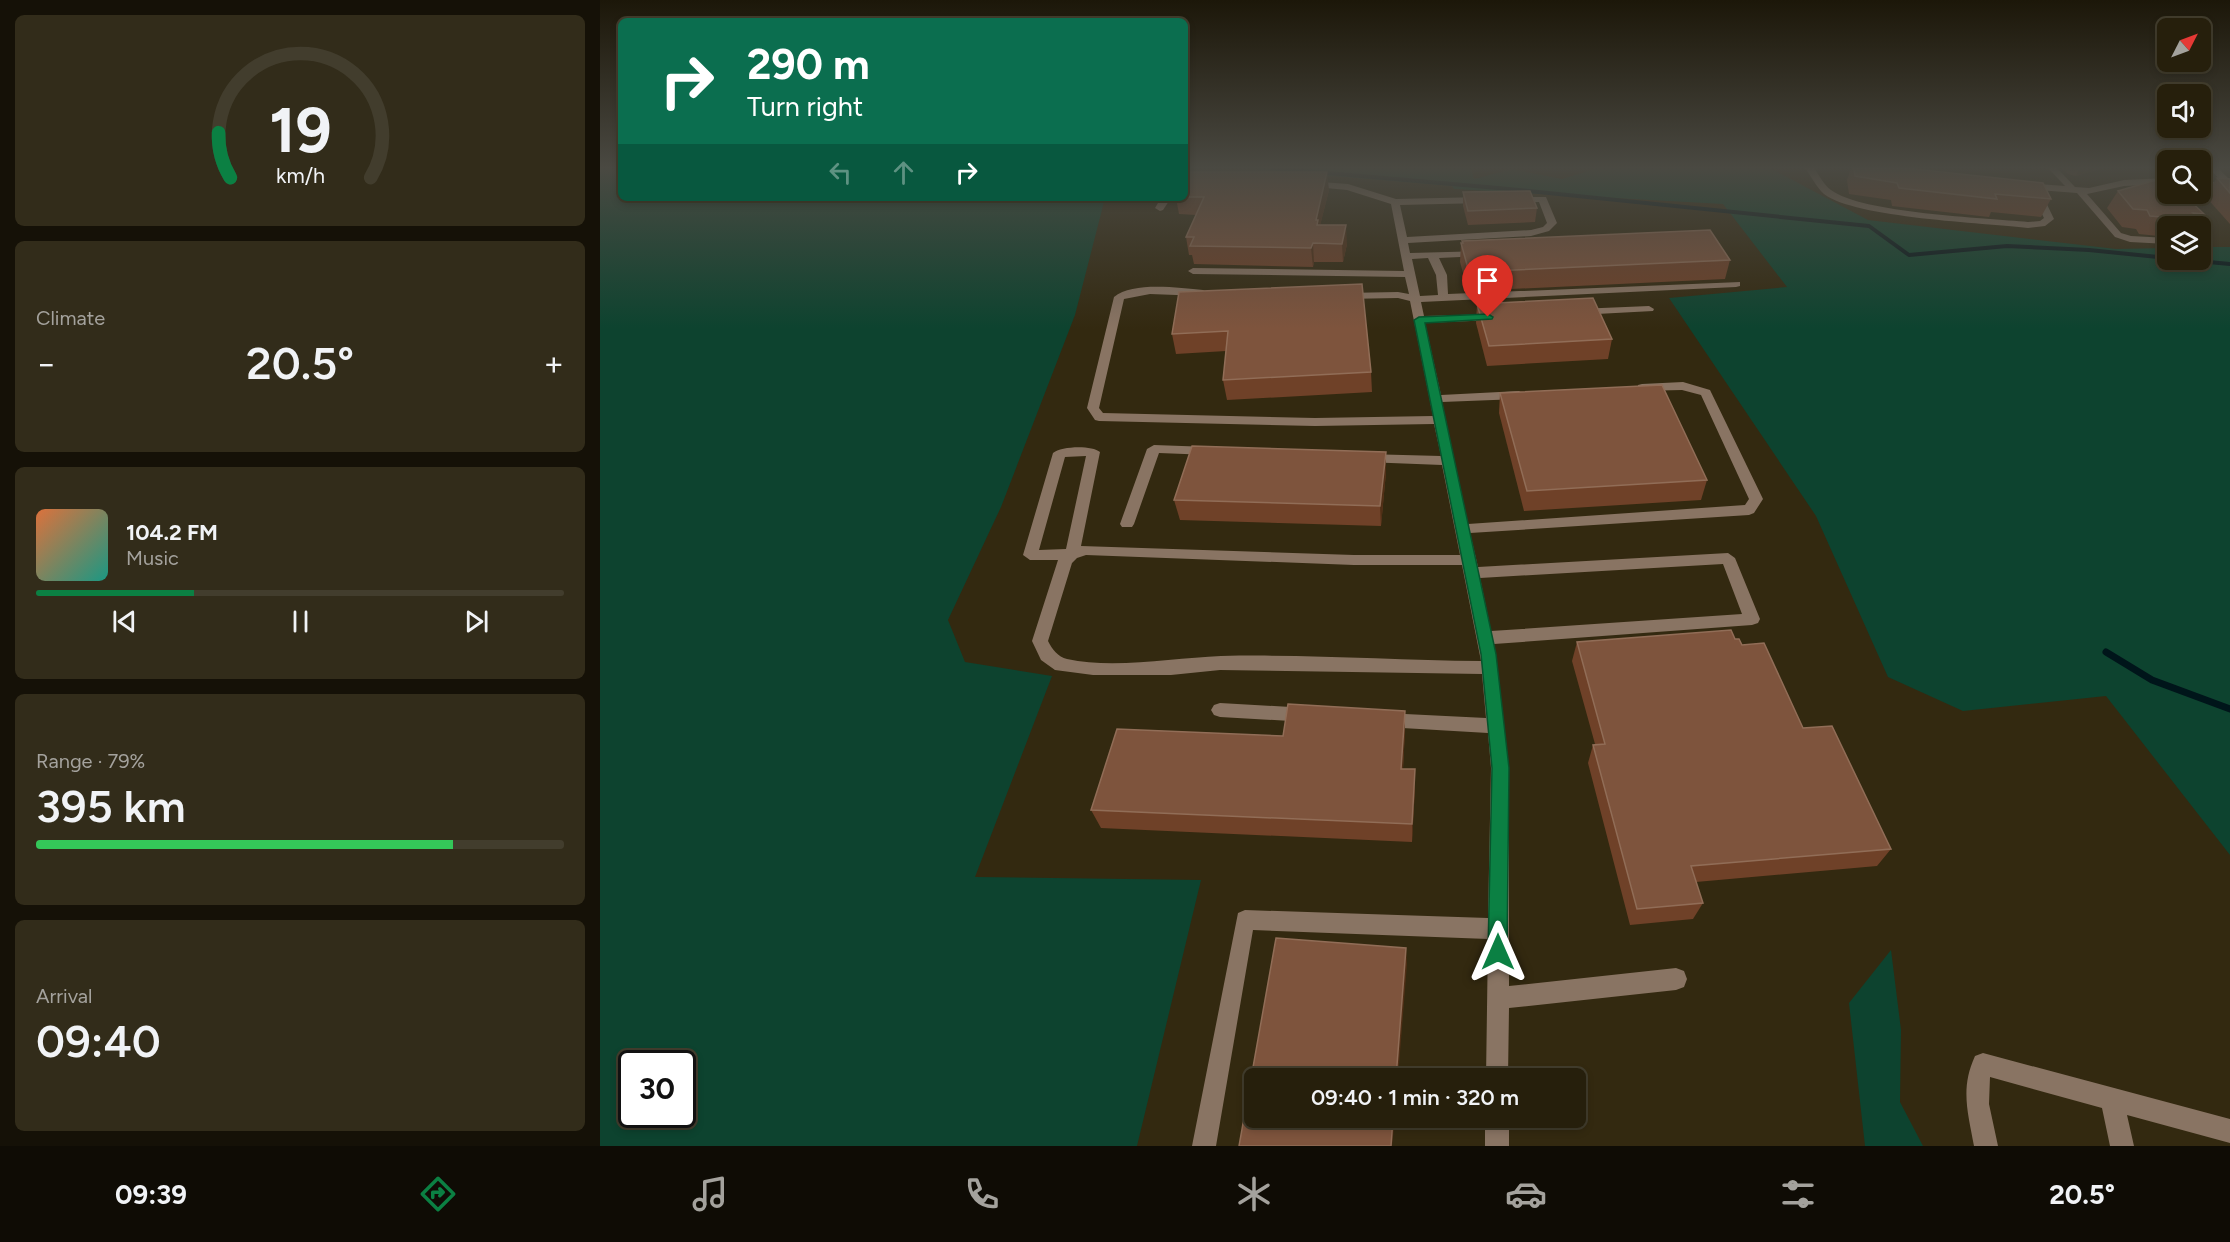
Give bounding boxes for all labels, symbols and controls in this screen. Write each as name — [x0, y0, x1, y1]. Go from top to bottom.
north arrow — [2157, 18, 2211, 72]
map controls — [2157, 18, 2211, 270]
text: 290 m — [747, 39, 870, 90]
icon: right — [648, 42, 726, 120]
button: sound — [2157, 84, 2211, 138]
text: Turn right — [747, 90, 863, 123]
text: 19 — [269, 93, 331, 168]
button: search — [2157, 150, 2211, 204]
icon: left — [824, 156, 857, 189]
icon: ahead — [887, 156, 920, 189]
icon: right — [950, 156, 983, 189]
text: km/h — [276, 163, 324, 188]
button: layers — [2157, 216, 2211, 270]
pin — [1462, 255, 1513, 317]
icon: arrive — [1471, 264, 1504, 297]
text: Climate — [36, 306, 105, 330]
text: 20.5° — [246, 336, 354, 390]
text: − — [36, 344, 57, 383]
text: + — [543, 344, 564, 383]
text: 104.2 FM — [126, 519, 218, 546]
text: Music — [126, 546, 179, 570]
icon: previous — [108, 605, 141, 638]
icon: pause — [284, 605, 317, 638]
icon: next — [460, 605, 493, 638]
text: Range · 79% — [36, 749, 145, 773]
text: 395 km — [36, 779, 186, 833]
position arrow — [1466, 920, 1530, 984]
text: Arrival — [36, 984, 92, 1008]
text: 09:40 — [36, 1014, 161, 1068]
speed limit sign: 30 — [618, 1050, 696, 1128]
text: 09:40 · 1 min · 320 m — [1311, 1084, 1519, 1111]
icon: directions — [417, 1173, 459, 1215]
icon: music — [689, 1173, 731, 1215]
icon: phone — [961, 1173, 1003, 1215]
icon: climate — [1233, 1173, 1275, 1215]
icon: car — [1505, 1173, 1547, 1215]
icon: filters — [1777, 1173, 1819, 1215]
text: 09:39 — [115, 1178, 187, 1211]
text: 20.5° — [2049, 1178, 2115, 1211]

